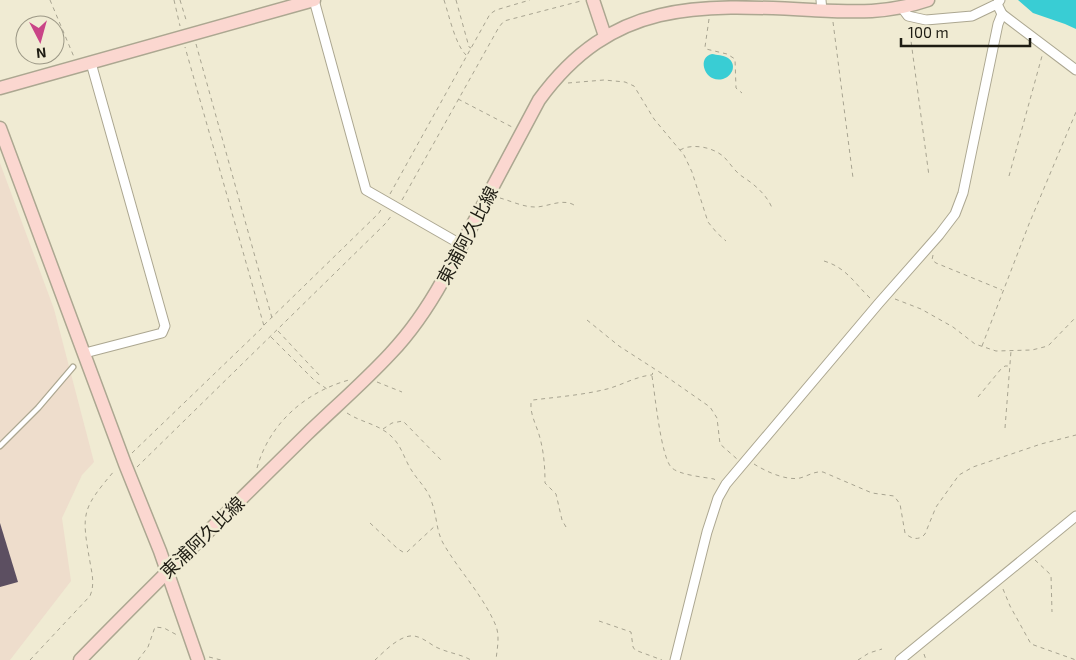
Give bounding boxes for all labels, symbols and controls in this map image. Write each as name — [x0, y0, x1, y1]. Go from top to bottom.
north arrow — [15, 15, 65, 65]
scale bar — [901, 15, 1030, 47]
text: 100 m — [908, 23, 949, 41]
text: N — [35, 44, 47, 62]
street label: 東浦阿久比線 — [432, 182, 502, 288]
street label: 東浦阿久比線 — [156, 492, 248, 582]

